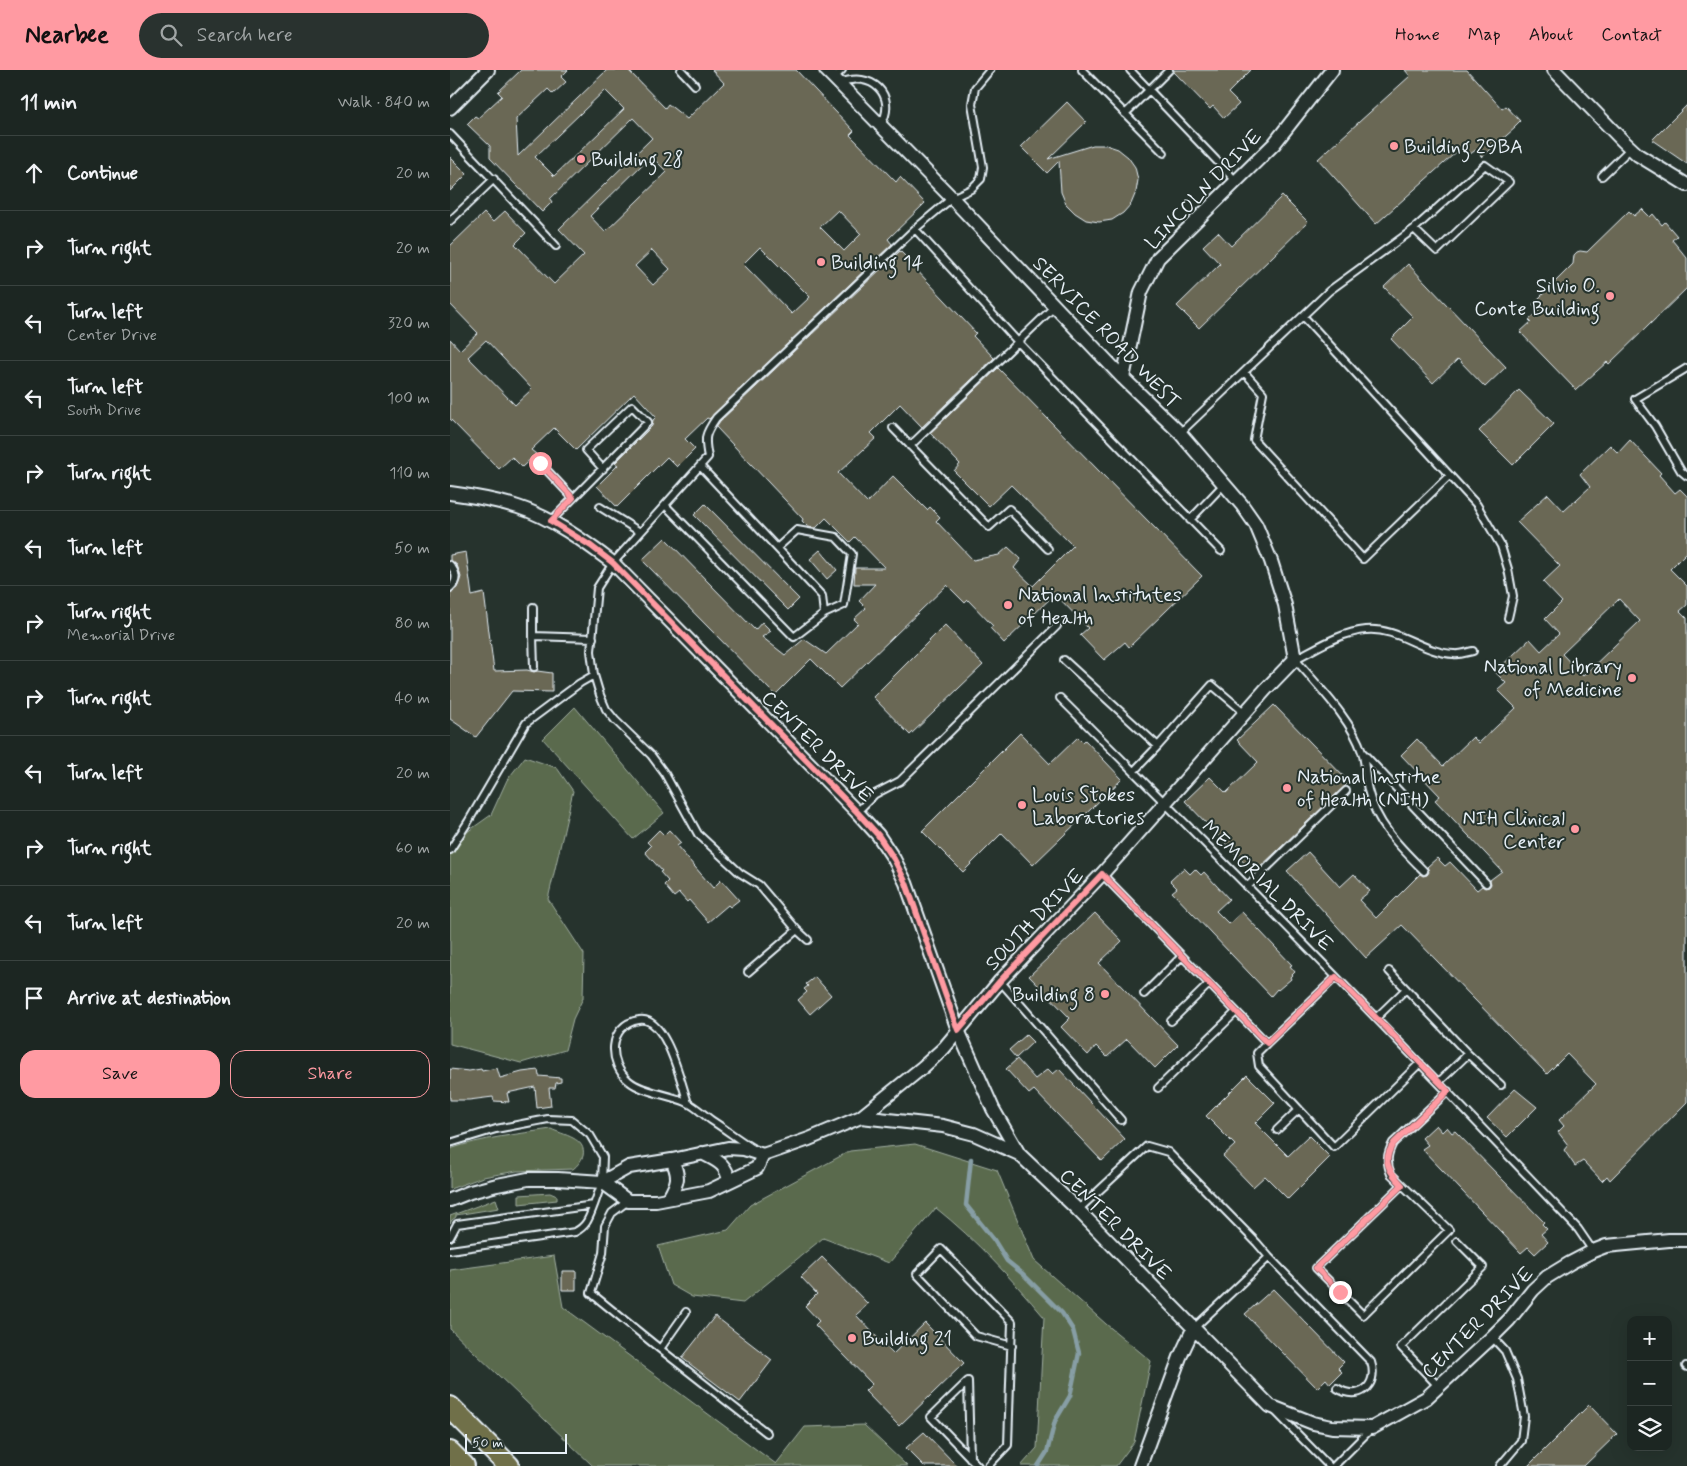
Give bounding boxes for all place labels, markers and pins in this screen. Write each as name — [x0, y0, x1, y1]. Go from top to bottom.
place label: Building 29BA — [1404, 134, 1523, 163]
marker: Building 29BA — [1388, 140, 1400, 152]
place label: Building 28 — [591, 147, 683, 176]
marker: Building 28 — [575, 153, 587, 165]
place label: Building 14 — [831, 250, 924, 279]
marker: Building 14 — [815, 256, 827, 268]
place label: Silvio O. Conte Building — [1474, 273, 1600, 325]
marker: Silvio O. Conte Building — [1604, 290, 1616, 302]
place label: National Institutes of Health — [1018, 582, 1182, 632]
marker: National Institutes of Health — [1002, 599, 1014, 611]
place label: National Library of Medicine — [1484, 654, 1622, 704]
marker: National Library of Medicine — [1626, 672, 1638, 684]
place label: National Institue of Health (NIH) — [1297, 764, 1441, 814]
place label: Louis Stokes Laboratories — [1032, 782, 1145, 832]
marker: National Institue of Health (NIH) — [1281, 782, 1293, 794]
marker: Louis Stokes Laboratories — [1016, 799, 1028, 811]
place label: NIH Clinical Center — [1463, 806, 1565, 856]
marker: NIH Clinical Center — [1569, 823, 1581, 835]
place label: Building 8 — [1012, 982, 1095, 1011]
marker: Building 8 — [1099, 988, 1111, 1000]
place label: Building 21 — [862, 1326, 952, 1355]
marker: Building 21 — [846, 1332, 858, 1344]

